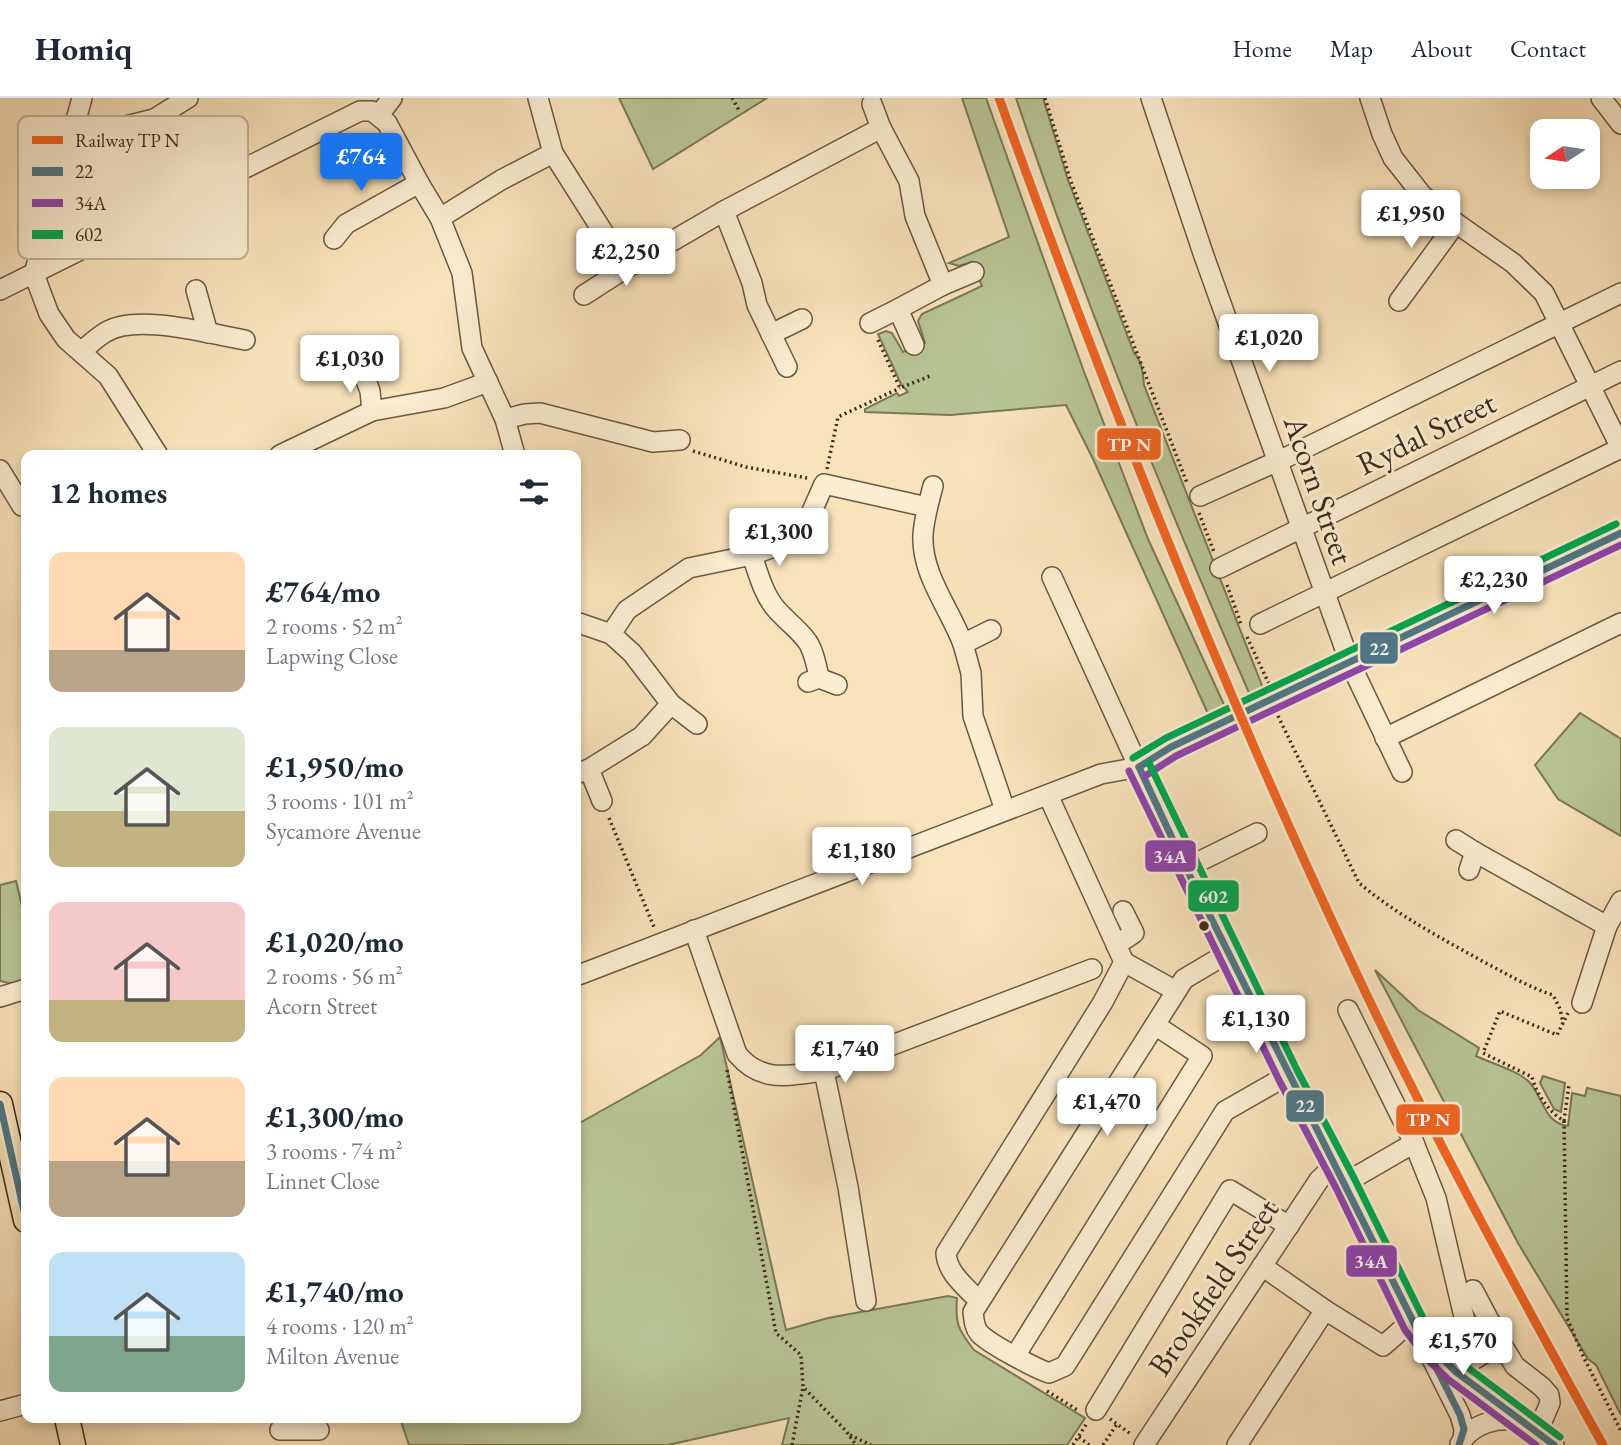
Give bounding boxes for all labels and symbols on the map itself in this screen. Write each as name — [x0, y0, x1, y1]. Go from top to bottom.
legend — [18, 116, 248, 259]
north arrow — [1530, 119, 1600, 189]
text: Railway TP N — [75, 128, 180, 153]
pin: £764 — [320, 134, 402, 193]
text: 22 — [75, 159, 93, 184]
pin: £1,950 — [1354, 190, 1468, 250]
text: 34A — [75, 191, 107, 216]
text: 602 — [75, 222, 102, 247]
pin: £2,250 — [569, 228, 683, 288]
pin: £1,020 — [1212, 314, 1326, 374]
pin: £1,030 — [293, 336, 407, 395]
street label: Rydal Street — [1350, 381, 1502, 485]
street label: Acorn Street — [1274, 409, 1364, 570]
line badge: TP N — [1096, 427, 1162, 461]
text: TP N — [1107, 432, 1152, 457]
pin: £1,300 — [722, 508, 836, 568]
pin: £2,230 — [1437, 556, 1551, 616]
line badge: 22 — [1359, 631, 1399, 665]
text: 22 — [1369, 636, 1389, 661]
pin: £1,180 — [805, 828, 919, 887]
line badge: 34A — [1144, 839, 1197, 873]
text: 34A — [1153, 844, 1187, 869]
line badge: 602 — [1187, 879, 1240, 913]
text: 602 — [1198, 884, 1228, 909]
unlabelled marker — [1197, 919, 1211, 933]
pin: £1,130 — [1199, 996, 1313, 1055]
pin: £1,740 — [788, 1026, 902, 1085]
pin: £1,470 — [1050, 1079, 1164, 1138]
line badge: 22 — [1285, 1089, 1325, 1123]
text: 22 — [1295, 1093, 1315, 1118]
line badge: TP N — [1395, 1103, 1461, 1136]
text: TP N — [1406, 1107, 1451, 1132]
street label: Brookfield Street — [1138, 1190, 1288, 1384]
line badge: 34A — [1345, 1244, 1398, 1278]
text: 34A — [1354, 1249, 1388, 1274]
pin: £1,570 — [1406, 1318, 1520, 1377]

